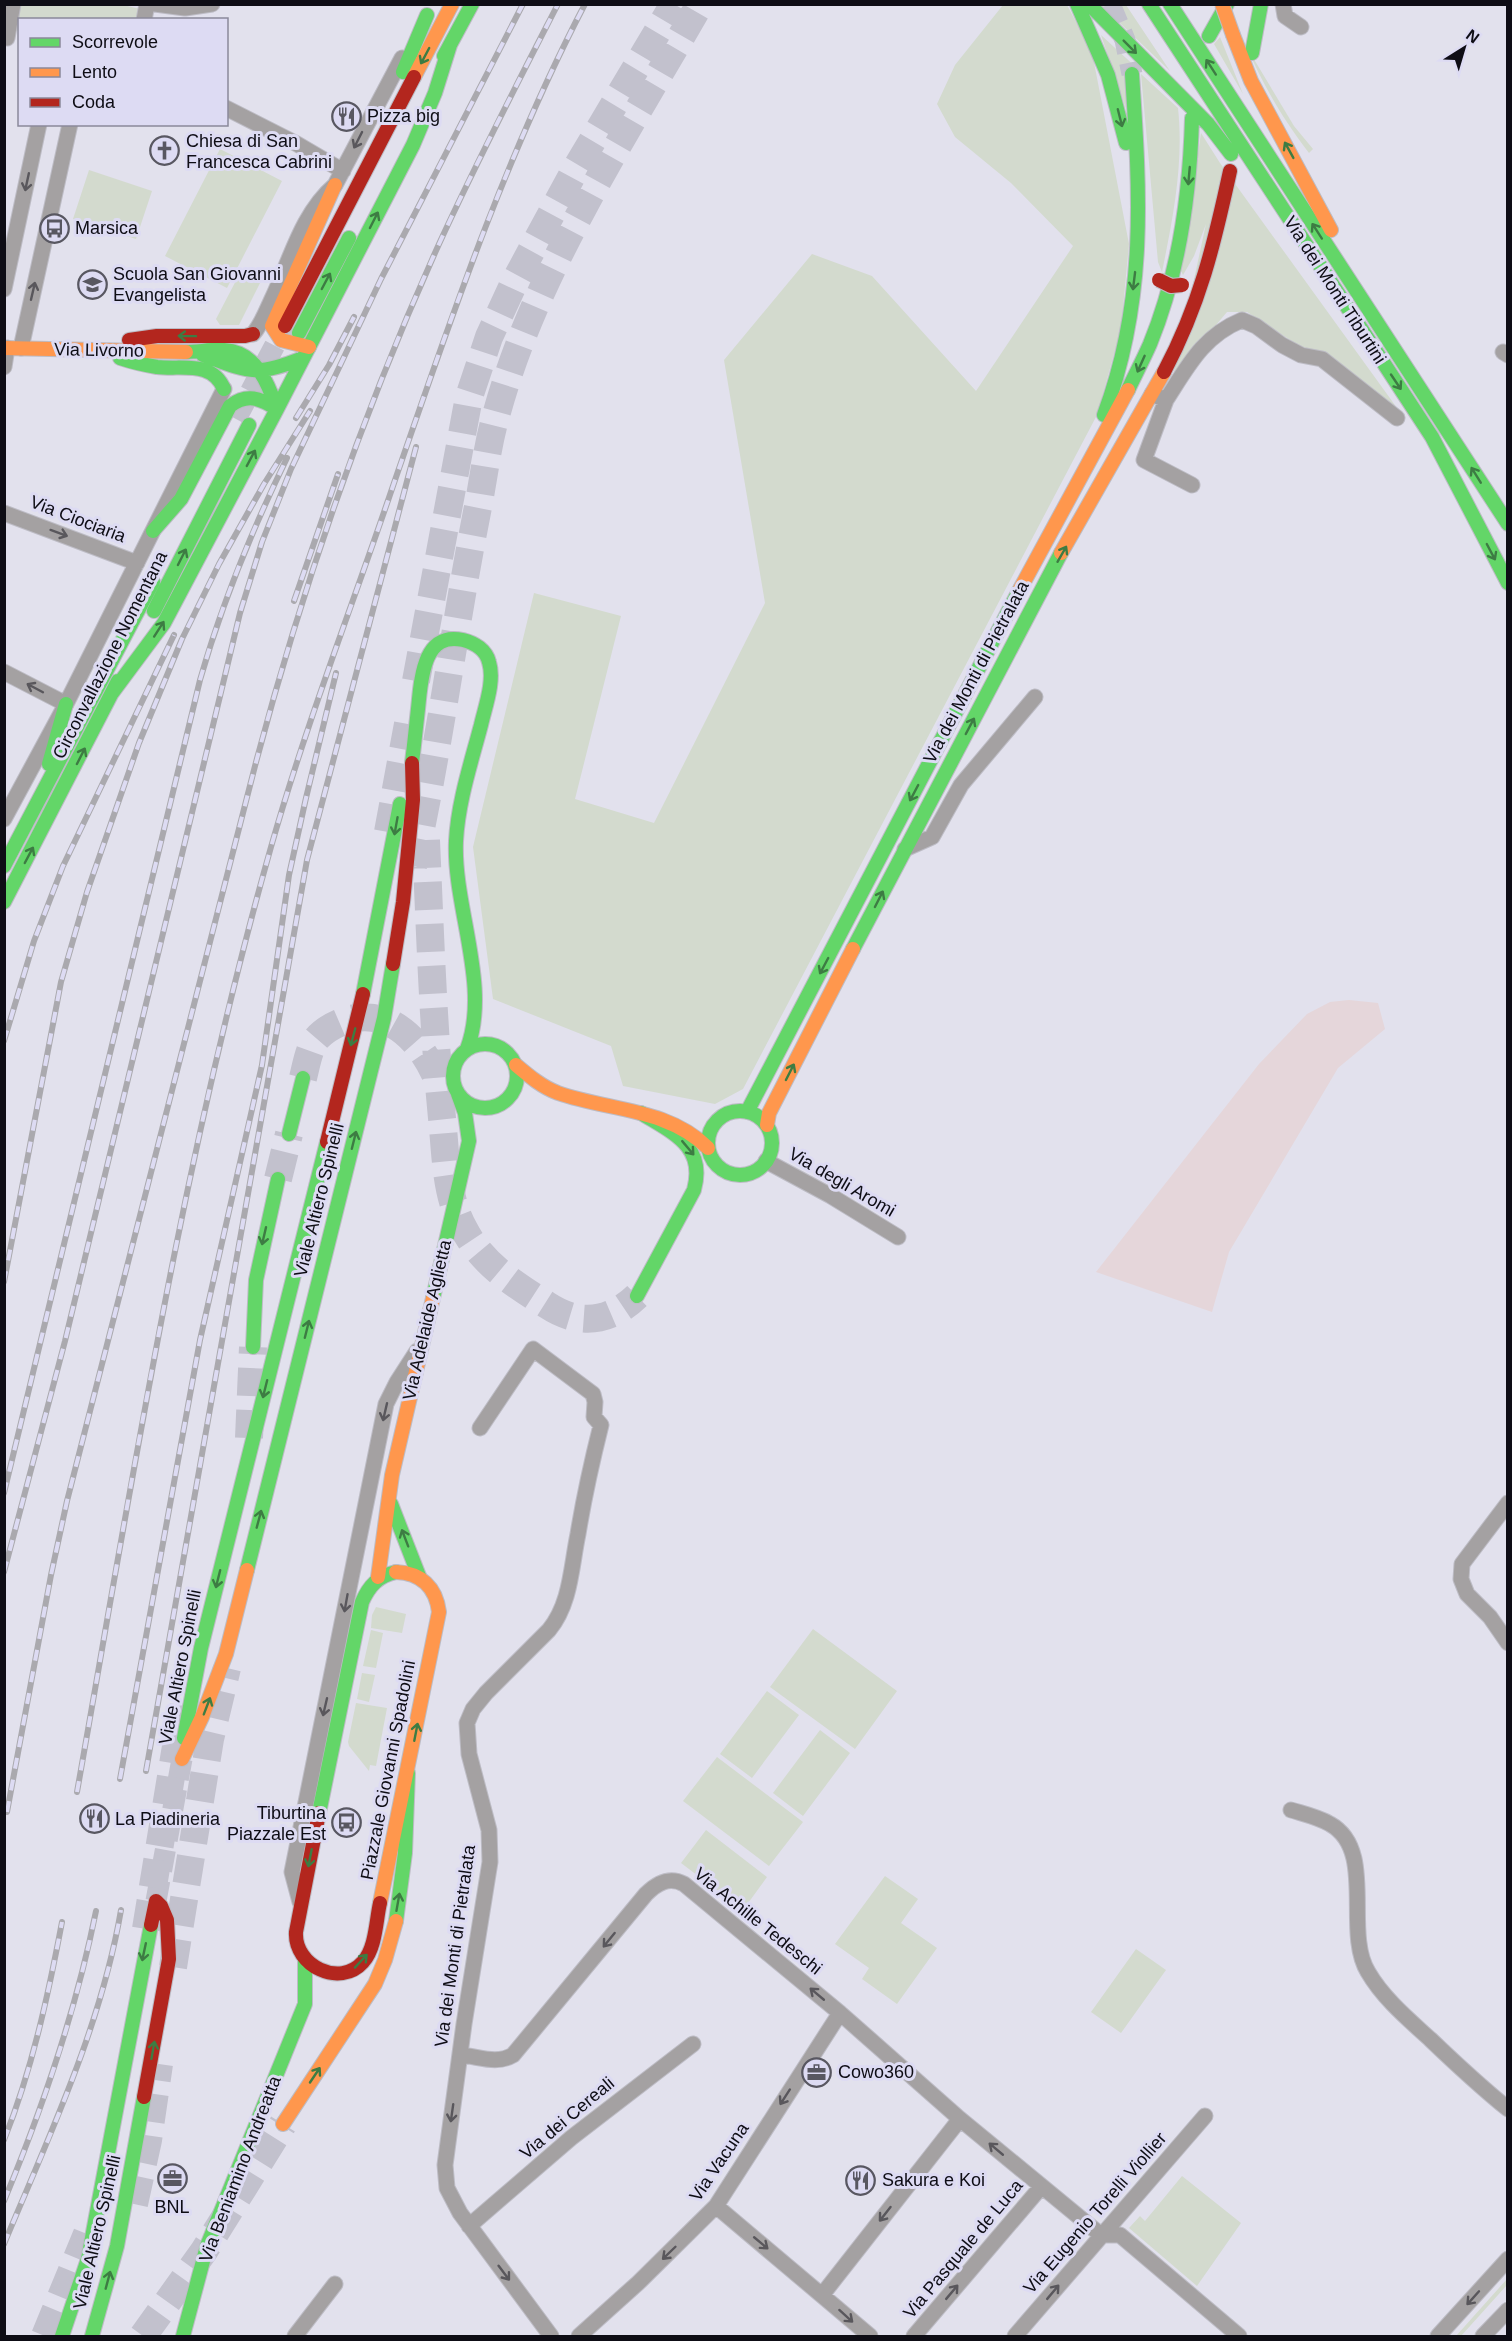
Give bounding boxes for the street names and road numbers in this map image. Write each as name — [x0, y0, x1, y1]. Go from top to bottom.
street label: Via dei Monti Tiburtini — [1280, 213, 1390, 367]
street label: Via Livorno — [54, 339, 144, 361]
street label: Via Ciociaria — [27, 492, 130, 547]
street label: Circonvallazione Nomentana — [49, 547, 172, 762]
street label: Via dei Monti di Pietralata — [919, 576, 1033, 767]
street label: Viale Altiero Spinelli — [290, 1121, 348, 1279]
street label: Via degli Aromi — [785, 1143, 899, 1221]
street label: Via Adelaide Aglietta — [399, 1237, 455, 1402]
street label: Viale Altiero Spinelli — [155, 1588, 205, 1746]
street label: Piazzale Giovanni Spadolini — [357, 1659, 419, 1881]
street label: Via dei Monti di Pietralata — [431, 1843, 479, 2048]
street label: Via Achille Tedeschi — [690, 1863, 826, 1979]
street label: Via Beniamino Andreatta — [195, 2072, 285, 2265]
street label: Via dei Cereali — [516, 2073, 618, 2163]
street label: Via Vacuna — [685, 2118, 753, 2205]
street label: Via Eugenio Torelli Viollier — [1020, 2128, 1170, 2298]
street label: Viale Altiero Spinelli — [70, 2153, 124, 2311]
street label: Via Pasquale de Luca — [899, 2175, 1027, 2322]

